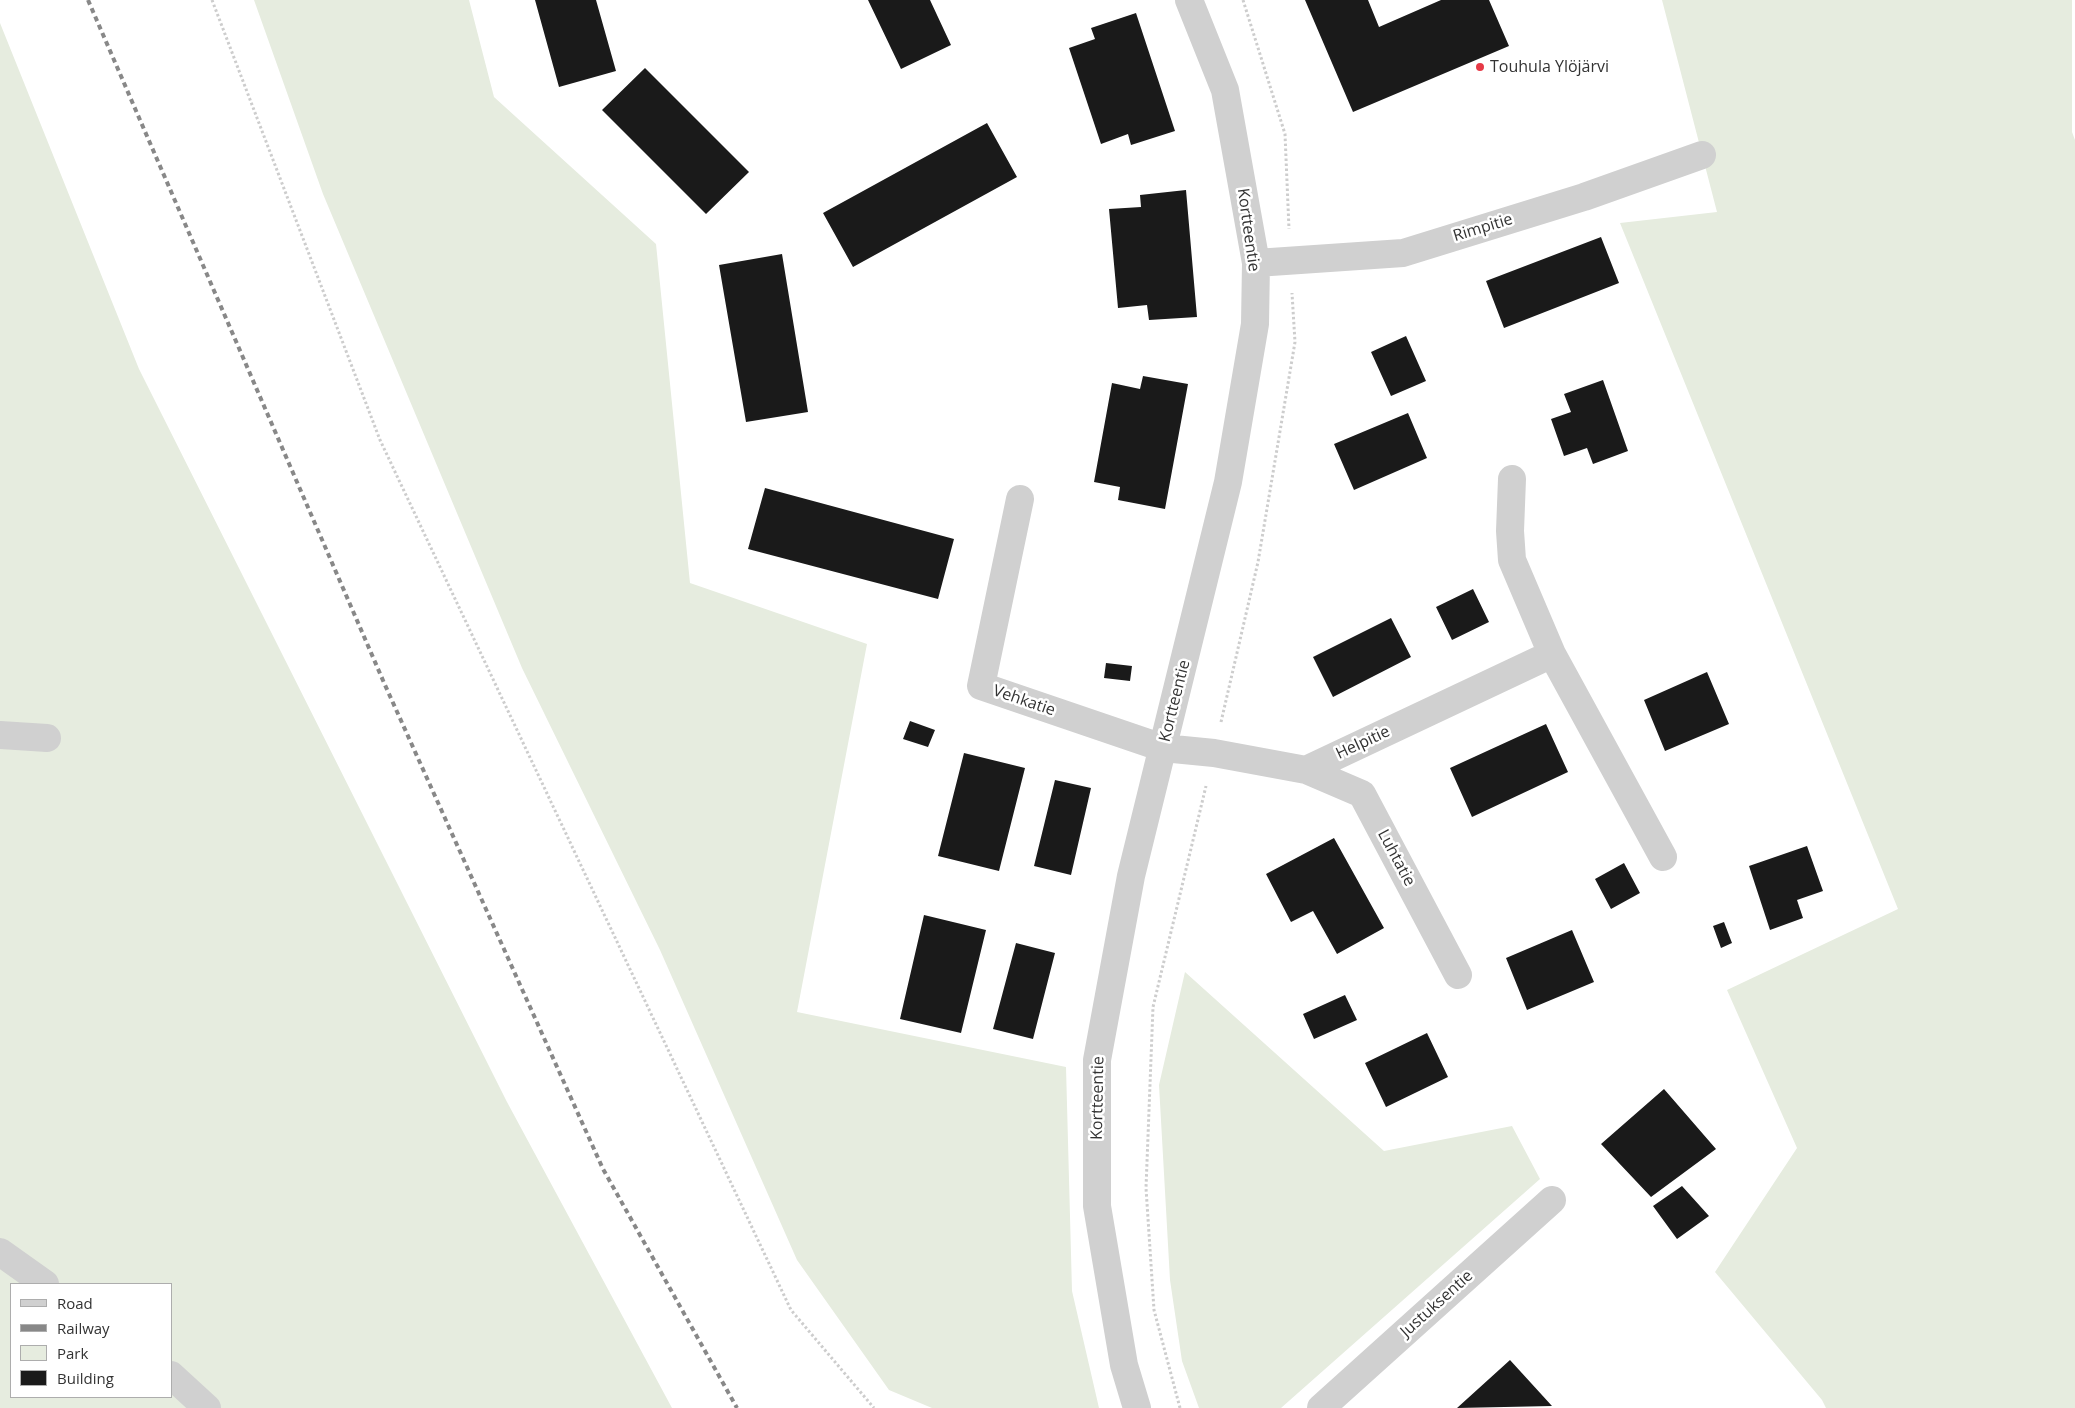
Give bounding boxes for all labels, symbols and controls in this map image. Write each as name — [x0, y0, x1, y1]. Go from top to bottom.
place label: Touhula Ylöjärvi — [1490, 57, 1609, 77]
marker: Touhula Ylöjärvi — [1474, 61, 1486, 73]
street label: Kortteentie — [1233, 187, 1263, 273]
street label: Rimpitie — [1451, 210, 1515, 246]
street label: Kortteentie — [1156, 658, 1194, 744]
street label: Vehkatie — [990, 681, 1058, 721]
street label: Helpitie — [1333, 722, 1393, 764]
street label: Luhtatie — [1373, 826, 1419, 890]
street label: Kortteentie — [1088, 1056, 1108, 1140]
street label: Justuksentie — [1397, 1266, 1477, 1342]
legend — [10, 1283, 172, 1398]
text: Road — [57, 1293, 93, 1313]
text: Railway — [57, 1318, 110, 1338]
text: Park — [57, 1343, 88, 1363]
text: Building — [57, 1368, 114, 1388]

